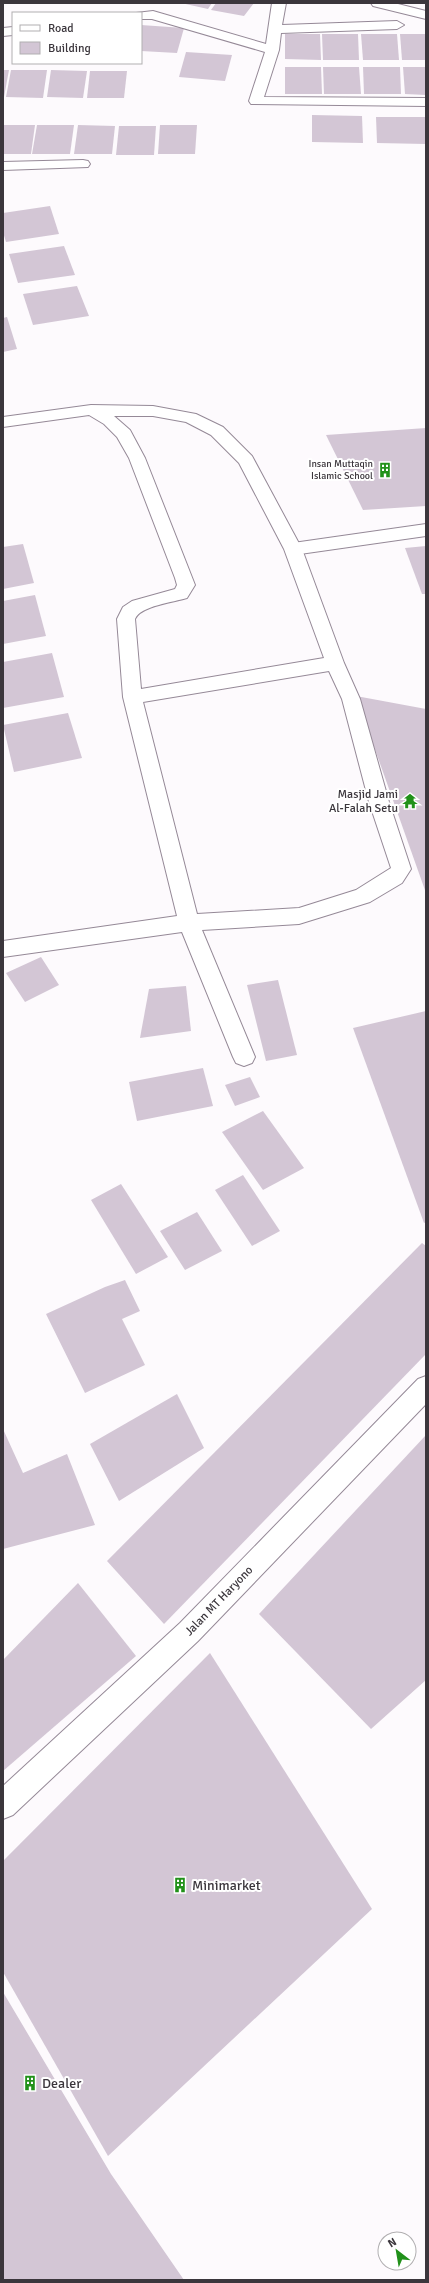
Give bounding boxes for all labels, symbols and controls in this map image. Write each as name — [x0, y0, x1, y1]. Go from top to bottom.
legend — [12, 12, 142, 64]
text: Road — [48, 21, 74, 36]
text: Building — [48, 41, 91, 56]
place label: Insan Muttaqin Islamic School — [308, 458, 373, 482]
building icon: Insan Muttaqin Islamic School — [376, 461, 394, 479]
place label: Masjid Jami Al-Falah Setu — [329, 787, 398, 816]
temple icon: Masjid Jami Al-Falah Setu — [401, 792, 419, 810]
street label: Jalan MT Haryono — [182, 1563, 256, 1639]
building icon: Minimarket — [171, 1876, 189, 1894]
place label: Minimarket — [192, 1877, 261, 1894]
building icon: Dealer — [21, 2074, 39, 2092]
place label: Dealer — [42, 2075, 82, 2092]
north arrow — [377, 2231, 417, 2271]
text: N — [385, 2235, 399, 2250]

